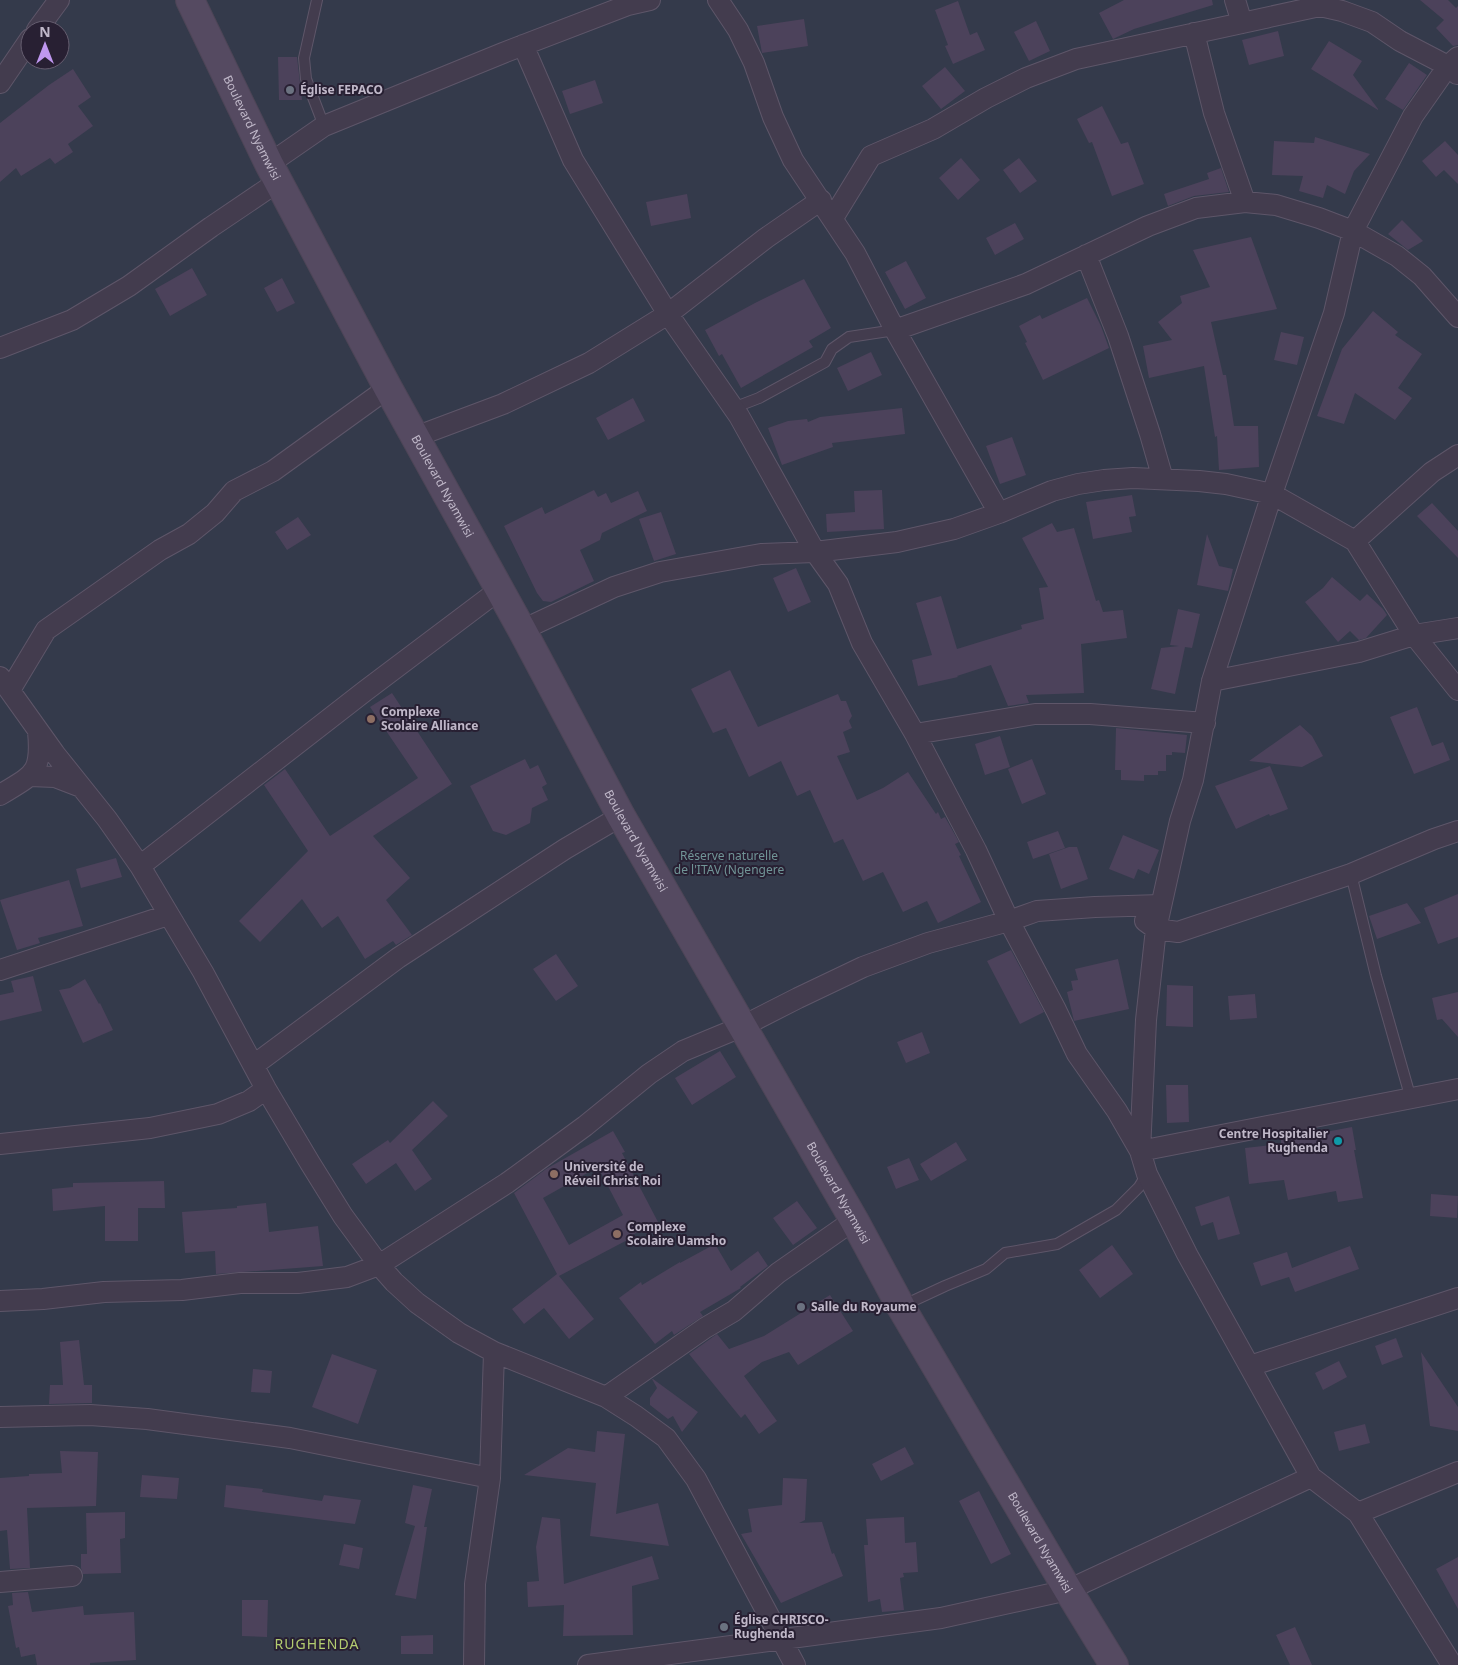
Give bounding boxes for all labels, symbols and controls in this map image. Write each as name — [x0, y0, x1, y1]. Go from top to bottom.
north arrow — [20, 20, 70, 70]
text: N — [39, 22, 51, 41]
street label: Boulevard Nyamwisi — [219, 72, 285, 183]
place label: Église FEPACO — [300, 81, 383, 98]
marker: Église FEPACO — [284, 84, 296, 96]
street label: Boulevard Nyamwisi — [408, 432, 478, 540]
place label: Complexe Scolaire Alliance — [381, 703, 478, 734]
marker: Complexe Scolaire Alliance — [365, 713, 377, 725]
street label: Boulevard Nyamwisi — [601, 787, 672, 895]
park label: Réserve naturelle de l'ITAV (Ngengere — [674, 847, 784, 878]
place label: Centre Hospitalier Rughenda — [1219, 1125, 1329, 1156]
marker: Centre Hospitalier Rughenda — [1332, 1135, 1344, 1147]
street label: Boulevard Nyamwisi — [803, 1139, 874, 1247]
place label: Université de Réveil Christ Roi — [564, 1158, 661, 1189]
marker: Université de Réveil Christ Roi — [548, 1168, 560, 1180]
place label: Complexe Scolaire Uamsho — [627, 1218, 726, 1249]
marker: Complexe Scolaire Uamsho — [611, 1228, 623, 1240]
place label: Salle du Royaume — [811, 1298, 917, 1315]
marker: Salle du Royaume — [795, 1301, 807, 1313]
street label: Boulevard Nyamwisi — [1004, 1489, 1077, 1596]
place label: Église CHRISCO- Rughenda — [734, 1611, 829, 1642]
marker: Église CHRISCO- Rughenda — [718, 1621, 730, 1633]
district label: RUGHENDA — [275, 1634, 359, 1653]

